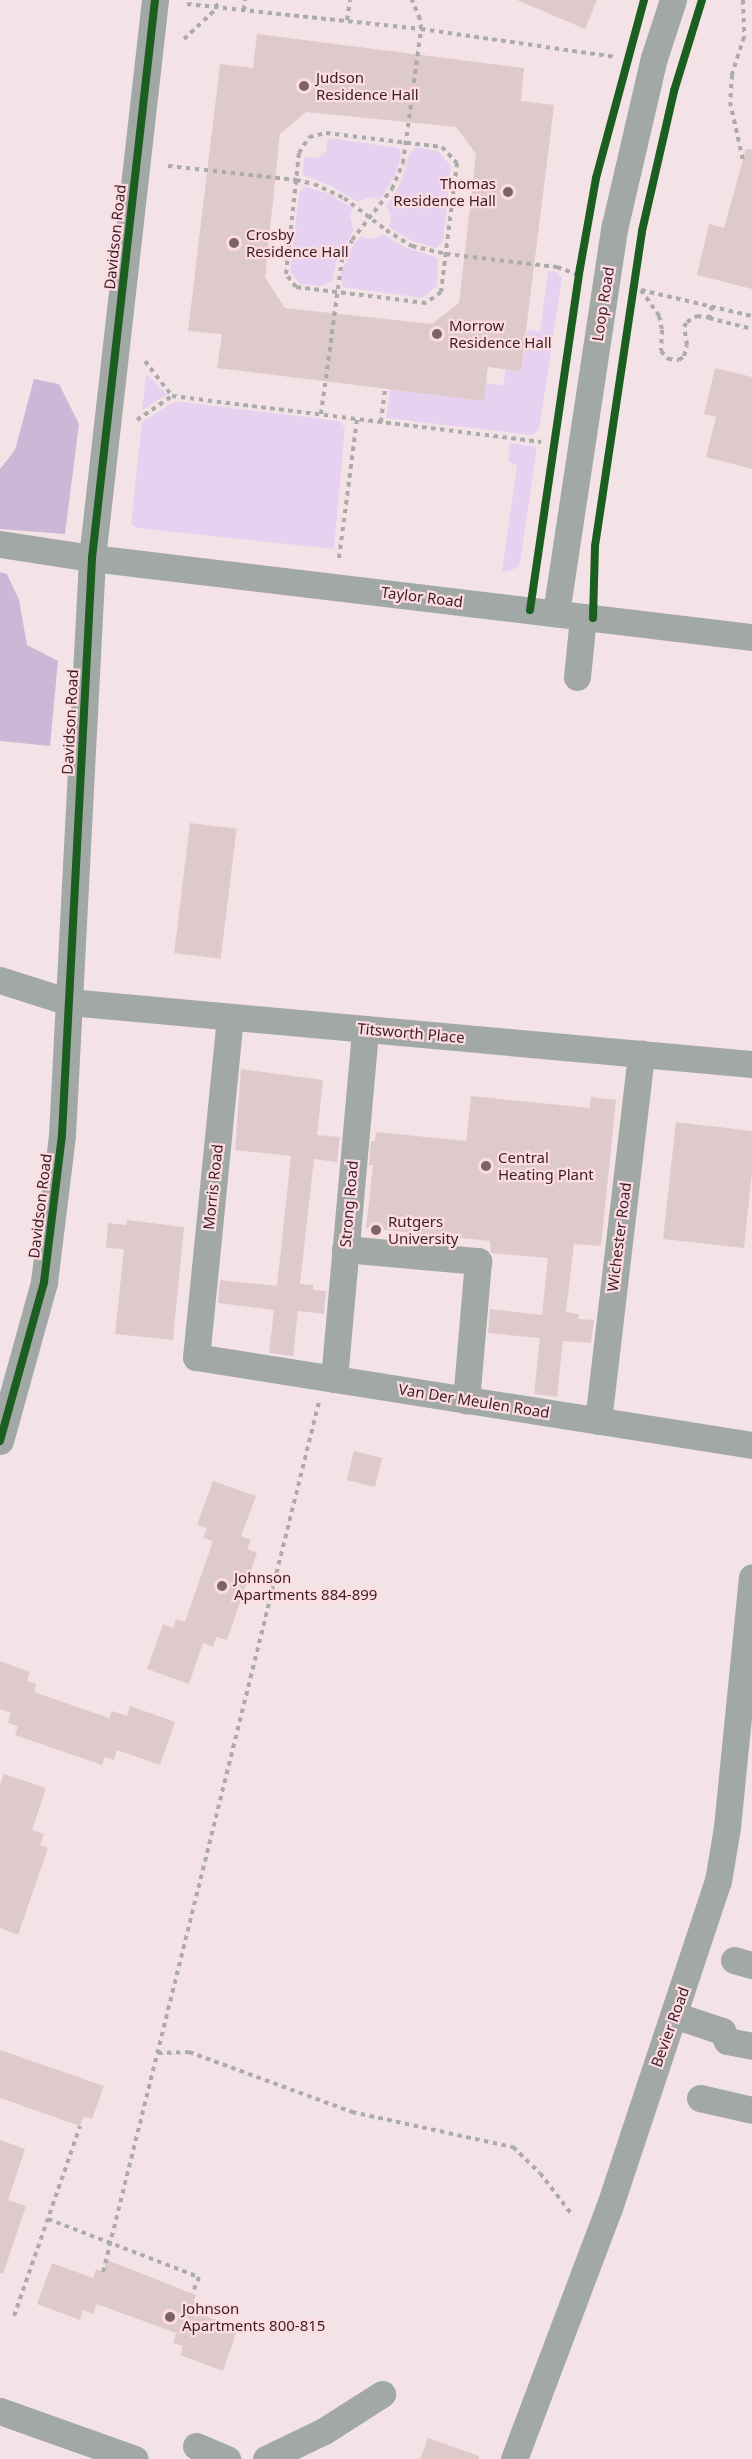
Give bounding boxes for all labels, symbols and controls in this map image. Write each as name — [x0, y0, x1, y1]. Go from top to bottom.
place label: Judson Residence Hall — [316, 68, 419, 103]
marker: Judson Residence Hall — [297, 79, 311, 93]
place label: Thomas Residence Hall — [393, 174, 496, 209]
street label: Davidson Road — [101, 184, 129, 290]
marker: Thomas Residence Hall — [501, 185, 515, 199]
place label: Crosby Residence Hall — [246, 225, 349, 260]
marker: Crosby Residence Hall — [227, 236, 241, 250]
street label: Loop Road — [588, 265, 618, 343]
place label: Morrow Residence Hall — [449, 316, 552, 351]
marker: Morrow Residence Hall — [430, 327, 444, 341]
street label: Taylor Road — [380, 583, 464, 611]
street label: Davidson Road — [58, 669, 82, 775]
street label: Titsworth Place — [357, 1019, 465, 1047]
street label: Morris Road — [200, 1143, 226, 1231]
place label: Central Heating Plant — [498, 1148, 594, 1183]
street label: Davidson Road — [25, 1153, 55, 1259]
marker: Central Heating Plant — [479, 1159, 493, 1173]
street label: Strong Road — [336, 1160, 362, 1248]
street label: Wichester Road — [603, 1181, 635, 1293]
place label: Rutgers University — [388, 1212, 458, 1247]
marker: Rutgers University — [369, 1223, 383, 1237]
street label: Van Der Meulen Road — [397, 1380, 551, 1422]
place label: Johnson Apartments 884-899 — [234, 1568, 377, 1603]
marker: Johnson Apartments 884-899 — [215, 1579, 229, 1593]
street label: Bevier Road — [647, 1984, 693, 2070]
place label: Johnson Apartments 800-815 — [182, 2299, 325, 2334]
marker: Johnson Apartments 800-815 — [163, 2310, 177, 2324]

